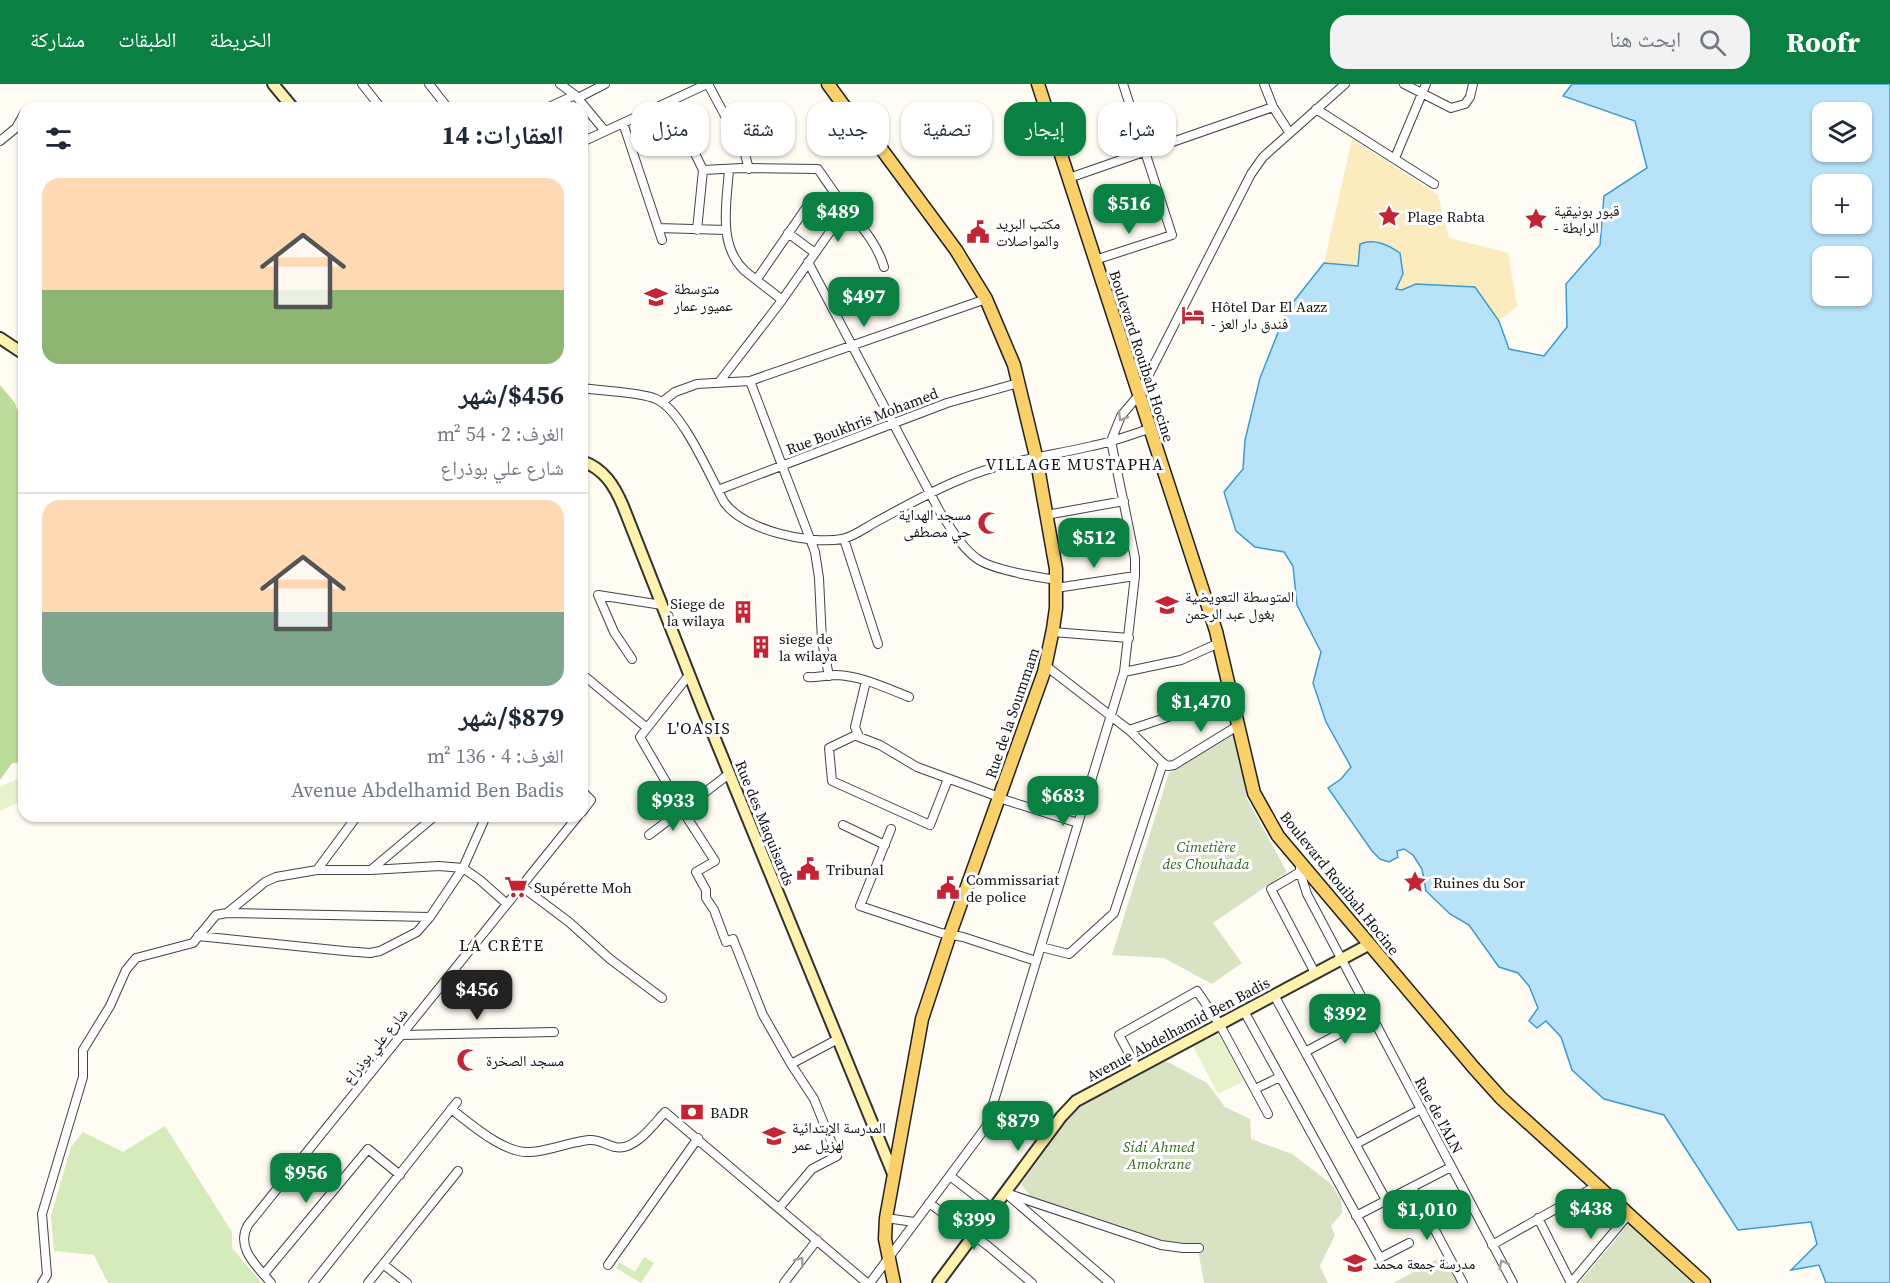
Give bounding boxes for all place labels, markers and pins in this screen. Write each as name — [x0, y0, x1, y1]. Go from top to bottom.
pin: $516 — [1093, 184, 1165, 235]
pin: $489 — [802, 192, 874, 243]
place label: قبور بونيقية - الرابطة — [1554, 200, 1620, 238]
place icon: Plage Rabta — [1376, 203, 1402, 229]
place label: Plage Rabta — [1407, 206, 1485, 227]
place icon: قبور بونيقية - الرابطة — [1523, 206, 1549, 232]
place label: مكتب البريد والمواصلات — [996, 213, 1060, 251]
public building icon: مكتب البريد والمواصلات — [965, 219, 991, 245]
pin: $497 — [828, 277, 900, 328]
place label: متوسطة عميور عمار — [673, 278, 733, 316]
school or university icon: متوسطة عميور عمار — [643, 284, 669, 310]
place label: Hôtel Dar El Aazz - فندق دار العز — [1211, 296, 1327, 334]
hotel icon: Hôtel Dar El Aazz - فندق دار العز — [1180, 302, 1206, 328]
place label: مسجد الهداية حي مصطفى — [899, 504, 971, 543]
mosque icon: مسجد الهداية حي مصطفى — [976, 510, 1002, 536]
pin: $512 — [1058, 518, 1130, 569]
place label: المتوسطة التعويضية بغول عبد الرحمن — [1185, 586, 1294, 624]
school or university icon: المتوسطة التعويضية بغول عبد الرحمن — [1154, 592, 1180, 618]
place label: Siege de la wilaya — [667, 593, 725, 631]
building icon: Siege de la wilaya — [730, 599, 756, 625]
place label: siege de la wilaya — [779, 628, 838, 666]
building icon: siege de la wilaya — [748, 634, 774, 660]
pin: $1,470 — [1152, 682, 1250, 733]
pin: $683 — [1027, 776, 1099, 827]
pin: $933 — [637, 781, 709, 832]
public building icon: Tribunal — [795, 856, 821, 882]
place label: Tribunal — [826, 859, 884, 880]
place label: Commissariat de police — [966, 869, 1059, 907]
place icon: Ruines du Sor — [1402, 869, 1428, 895]
place label: Ruines du Sor — [1433, 872, 1526, 893]
supermarket icon: Supérette Moh — [503, 874, 529, 900]
public building icon: Commissariat de police — [935, 875, 961, 901]
place label: Supérette Moh — [534, 877, 632, 898]
pin: $456 — [441, 970, 513, 1021]
pin: $392 — [1309, 994, 1381, 1045]
mosque icon: مسجد الصخرة — [455, 1047, 481, 1073]
place label: مسجد الصخرة — [486, 1050, 564, 1071]
bank icon: BADR — [679, 1099, 705, 1125]
pin: $879 — [982, 1101, 1054, 1152]
place label: BADR — [710, 1102, 749, 1123]
place label: المدرسة الإبتدائية لهزيل عمر — [791, 1117, 886, 1155]
school or university icon: المدرسة الإبتدائية لهزيل عمر — [761, 1123, 787, 1149]
pin: $956 — [270, 1153, 342, 1204]
pin: $438 — [1555, 1189, 1627, 1240]
pin: $1,010 — [1378, 1190, 1476, 1241]
pin: $399 — [938, 1200, 1010, 1251]
school or university icon: مدرسة جمعة محمد — [1342, 1250, 1368, 1276]
place label: مدرسة جمعة محمد — [1373, 1253, 1475, 1274]

